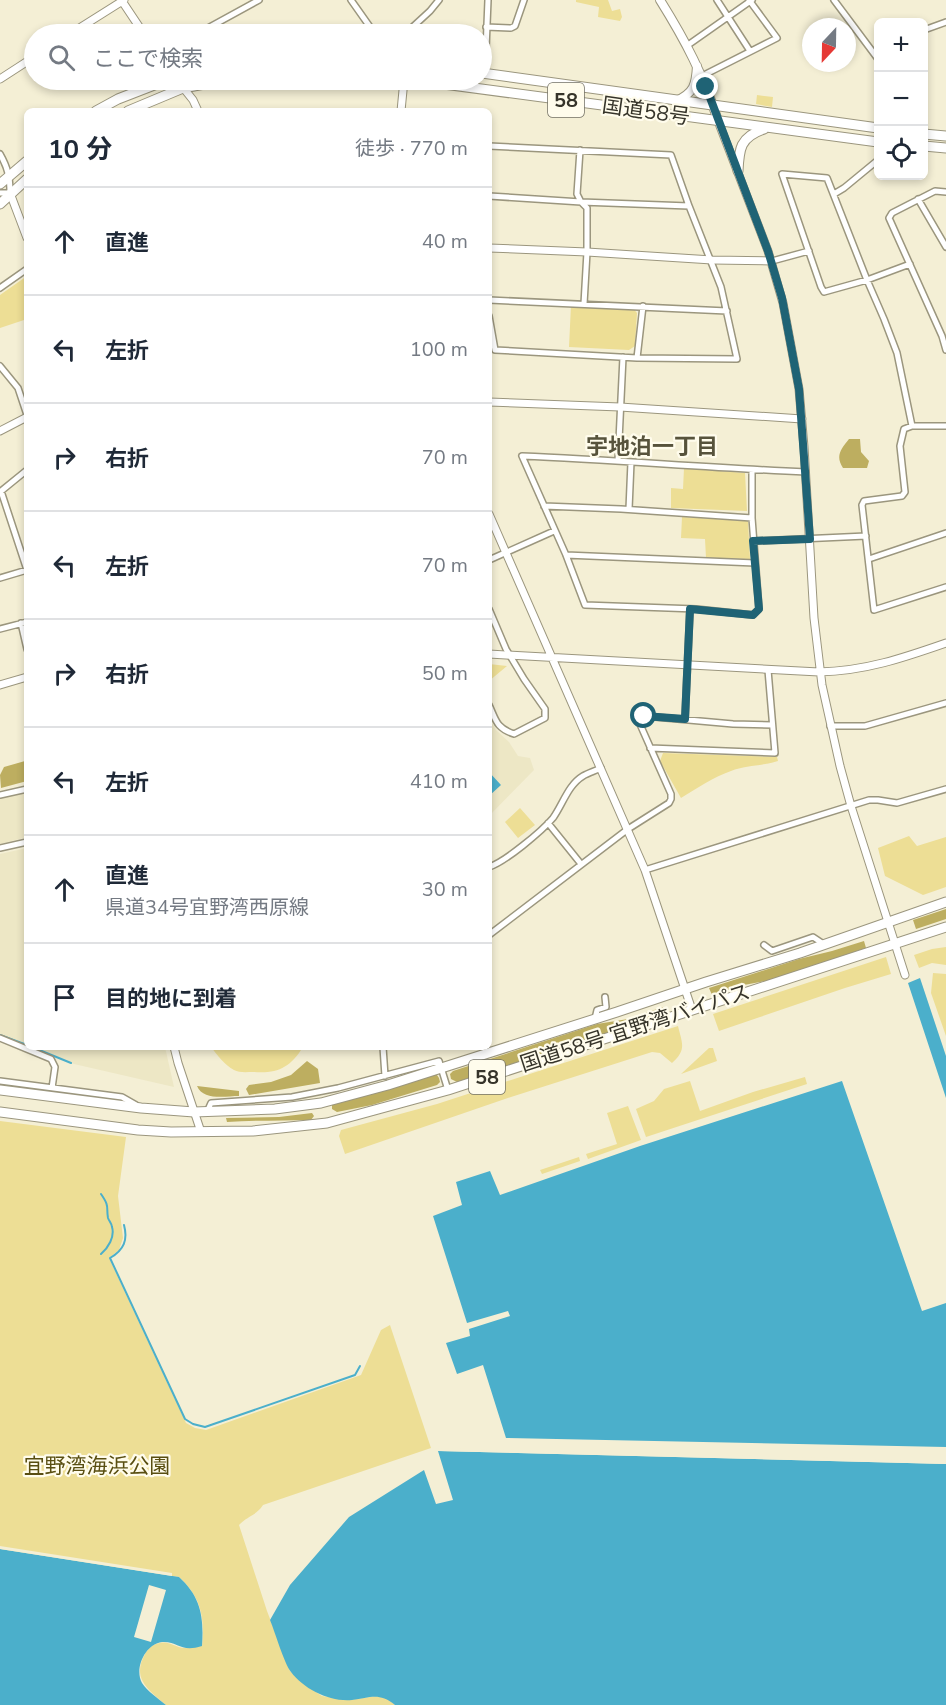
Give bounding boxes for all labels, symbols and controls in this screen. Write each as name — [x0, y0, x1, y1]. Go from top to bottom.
north arrow — [802, 18, 856, 72]
map controls — [874, 18, 928, 180]
button: + — [874, 18, 928, 72]
search box — [24, 24, 492, 90]
icon: search — [45, 41, 78, 74]
text: ここで検索 — [93, 44, 203, 74]
button: − — [874, 72, 928, 126]
route end — [692, 73, 718, 99]
road number: 58 — [548, 83, 584, 117]
street label: 国道58号 — [600, 91, 692, 131]
button: locate — [874, 126, 928, 180]
text: 10 分 — [48, 132, 112, 167]
text: 徒歩 · 770 m — [355, 135, 468, 162]
icon: ahead — [48, 225, 81, 258]
text: 直進 — [105, 228, 149, 258]
text: 40 m — [422, 228, 468, 255]
icon: left — [48, 333, 81, 366]
text: 左折 — [105, 336, 149, 366]
text: 100 m — [410, 336, 468, 363]
district label: 宇地泊一丁目 — [586, 432, 718, 462]
icon: right — [48, 441, 81, 474]
text: 右折 — [105, 444, 149, 474]
text: 70 m — [422, 444, 468, 471]
icon: left — [48, 549, 81, 582]
text: 左折 — [105, 552, 149, 582]
text: 70 m — [422, 552, 468, 579]
icon: right — [48, 657, 81, 690]
text: 右折 — [105, 660, 149, 690]
text: 50 m — [422, 660, 468, 687]
route start — [630, 702, 656, 728]
icon: left — [48, 765, 81, 798]
text: 左折 — [105, 768, 149, 798]
text: 410 m — [410, 768, 468, 795]
text: 直進 — [105, 861, 149, 891]
icon: ahead — [48, 873, 81, 906]
text: 30 m — [422, 876, 468, 903]
text: 県道34号宜野湾西原線 — [105, 894, 309, 921]
street label: 国道58号 宜野湾バイパス — [516, 978, 754, 1078]
icon: arrive — [48, 981, 81, 1014]
text: 目的地に到着 — [105, 984, 237, 1014]
road number: 58 — [469, 1060, 505, 1094]
park label: 宜野湾海浜公園 — [24, 1452, 171, 1480]

